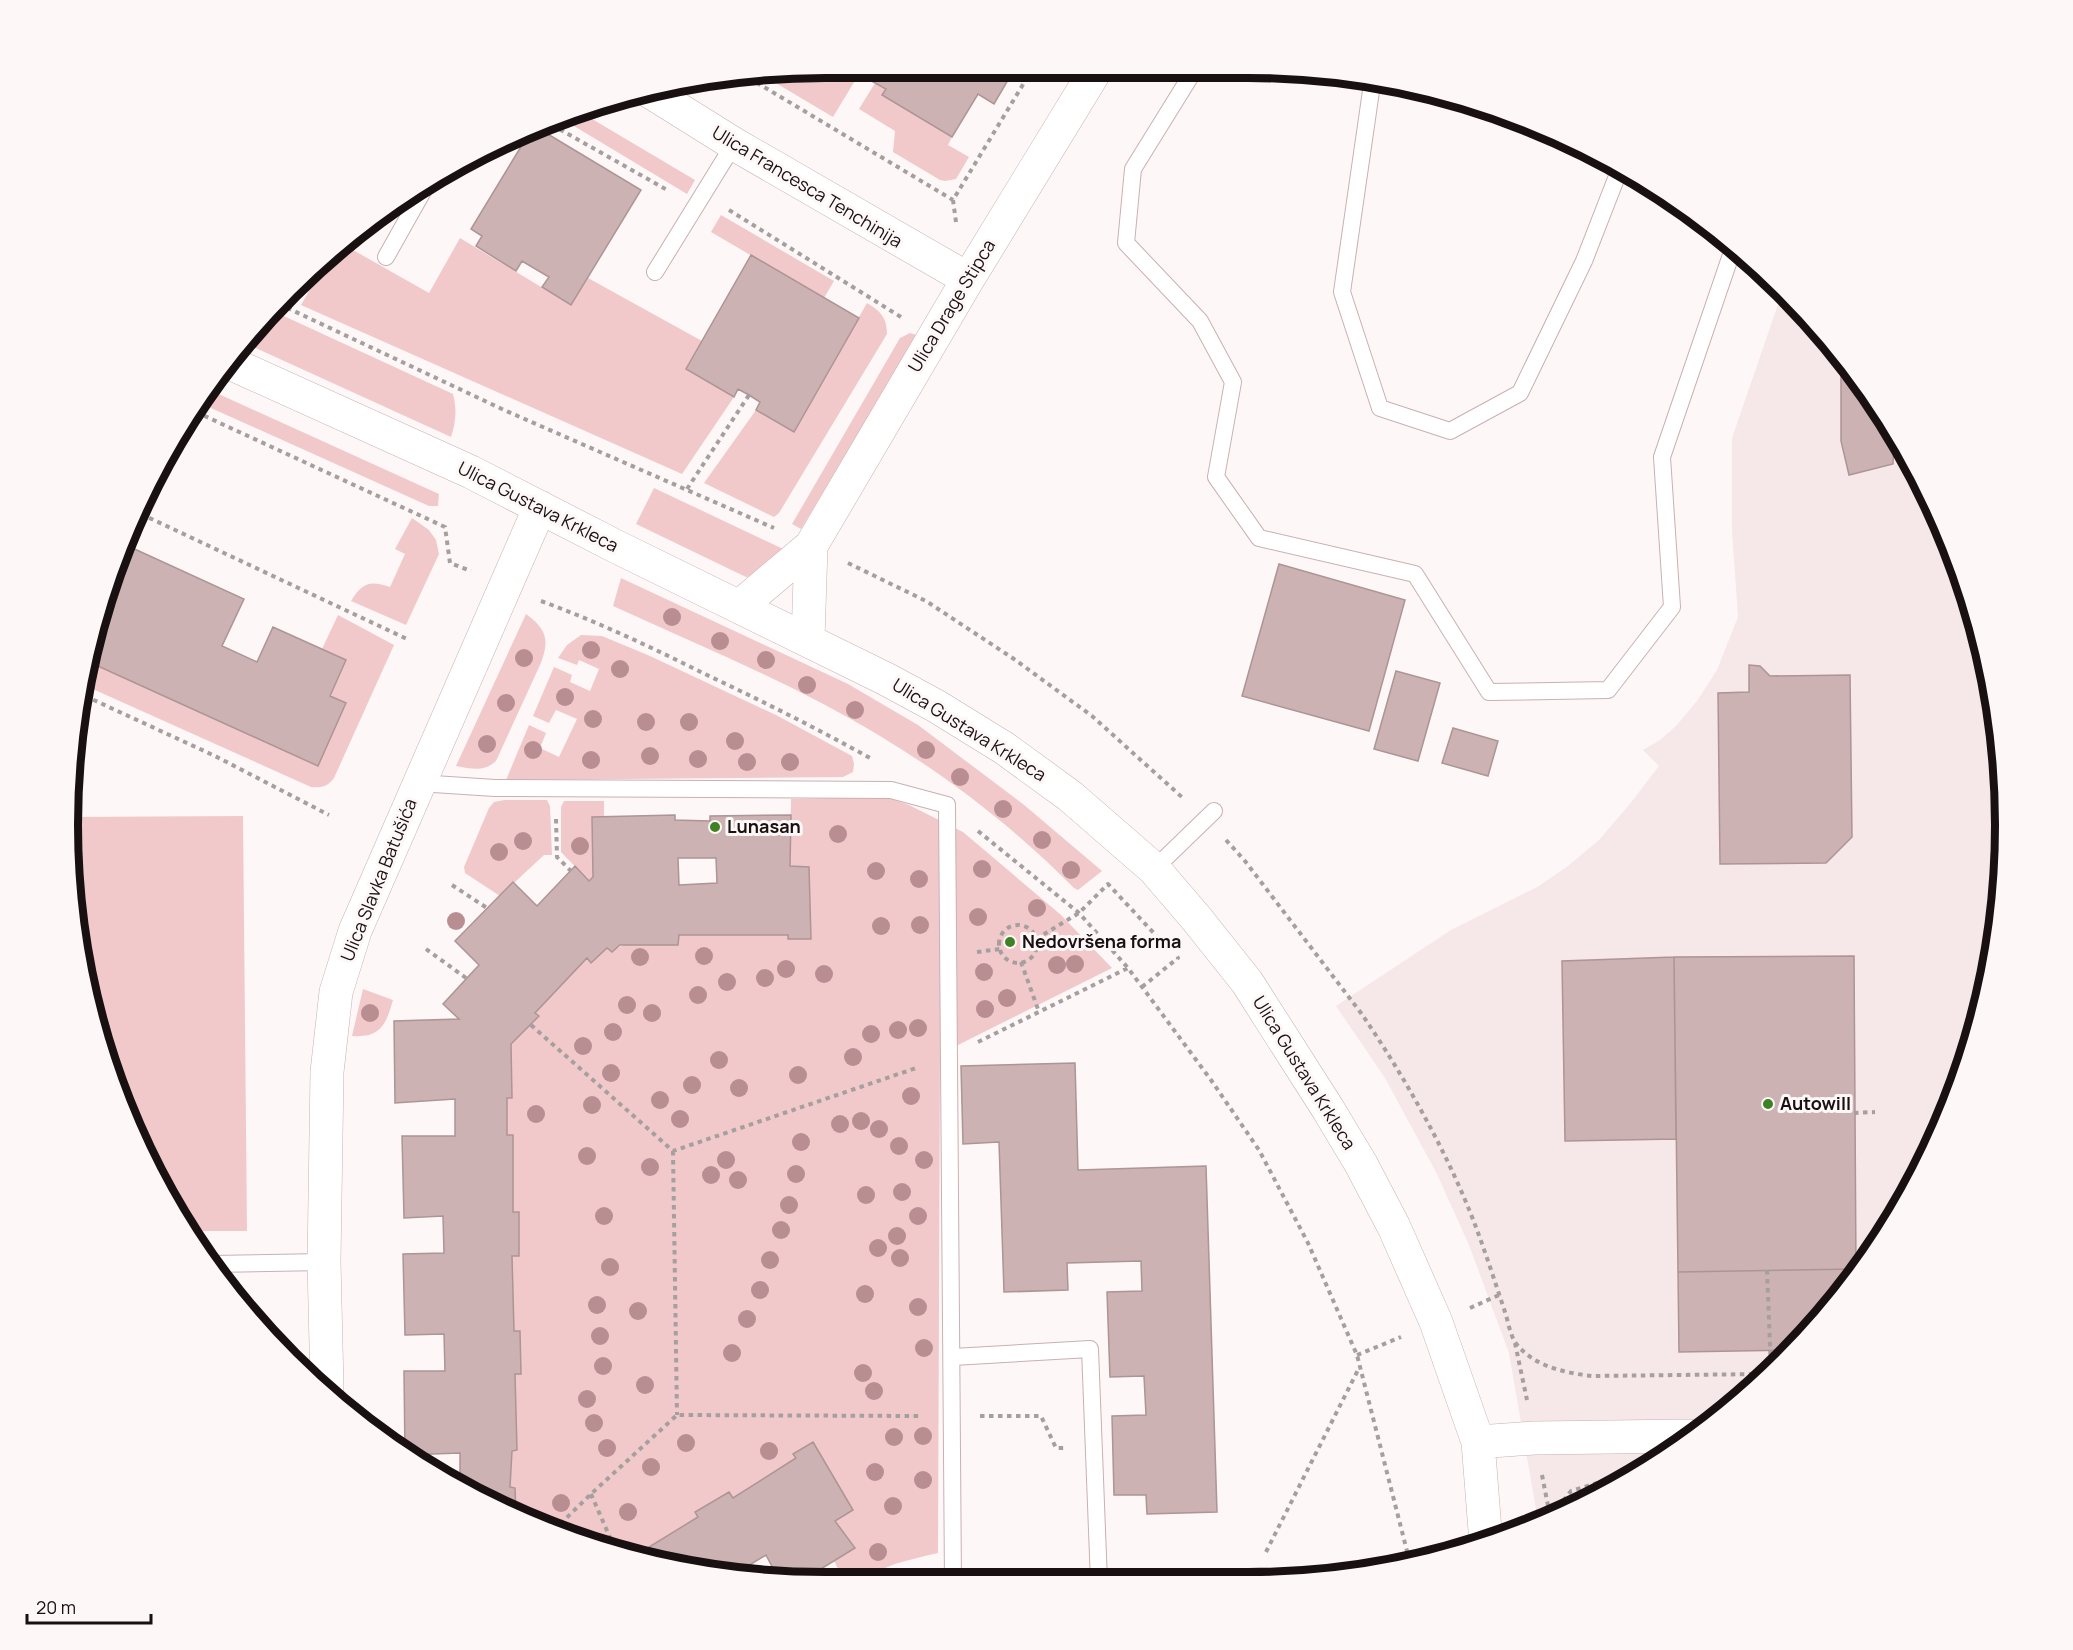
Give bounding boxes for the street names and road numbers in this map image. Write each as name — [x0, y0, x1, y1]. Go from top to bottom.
street label: Ulica Francesca Tenchinija — [708, 120, 907, 253]
street label: Ulica Drage Stipca — [902, 235, 1000, 376]
street label: Ulica Gustava Krkleca — [454, 455, 623, 557]
street label: Ulica Gustava Krkleca — [888, 672, 1051, 786]
street label: Ulica Slavka Batušića — [334, 795, 422, 965]
street label: Ulica Gustava Krkleca — [1248, 991, 1362, 1154]

